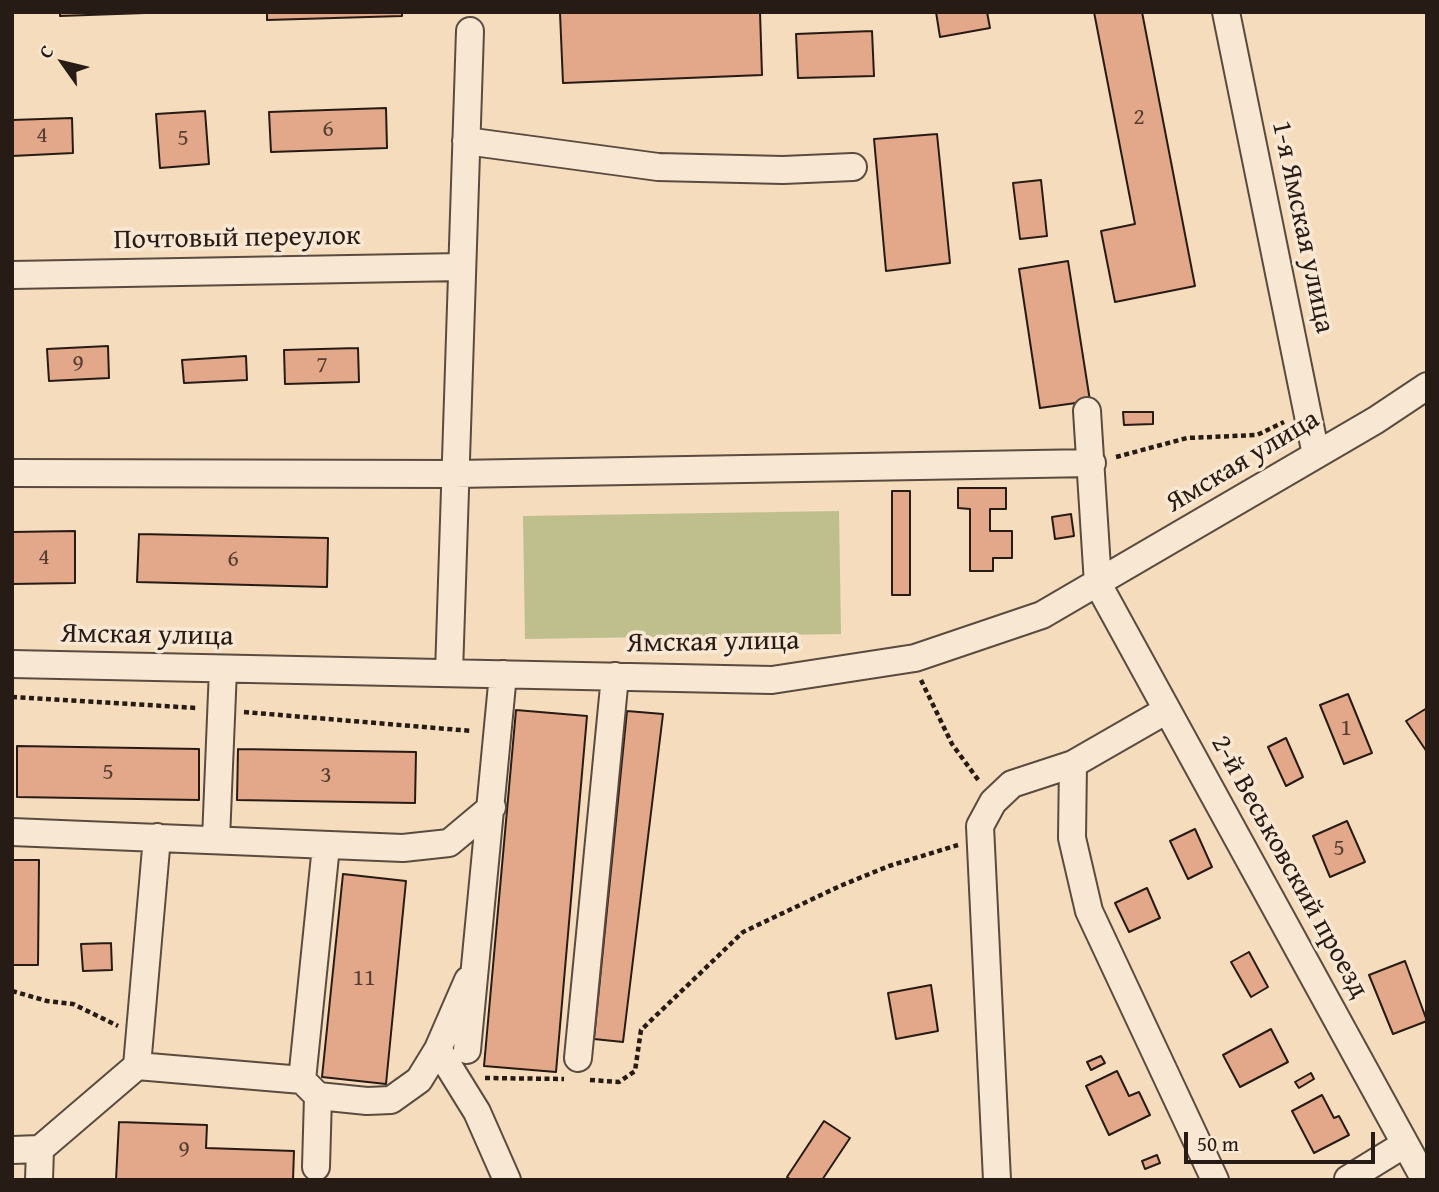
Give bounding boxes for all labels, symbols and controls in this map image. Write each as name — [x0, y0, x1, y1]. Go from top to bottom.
north arrow — [28, 28, 98, 98]
text: С — [31, 39, 60, 64]
house number: 2 — [1133, 104, 1145, 132]
house number: 6 — [322, 116, 334, 144]
street label: 1-я Ямская улица — [1263, 118, 1341, 336]
house number: 4 — [36, 122, 48, 150]
house number: 5 — [177, 125, 189, 153]
street label: Почтовый переулок — [113, 220, 361, 258]
house number: 9 — [72, 350, 84, 378]
house number: 7 — [316, 352, 328, 380]
street label: Ямская улица — [1160, 403, 1326, 521]
house number: 4 — [38, 544, 50, 572]
house number: 6 — [227, 546, 239, 574]
street label: Ямская улица — [60, 618, 234, 654]
street label: Ямская улица — [626, 625, 800, 661]
house number: 1 — [1340, 715, 1352, 743]
street label: 2-й Веськовский проезд — [1203, 730, 1375, 1004]
house number: 5 — [102, 759, 114, 787]
house number: 3 — [320, 762, 332, 790]
house number: 5 — [1333, 835, 1345, 863]
house number: 11 — [352, 965, 376, 993]
scale bar — [1187, 1118, 1378, 1162]
text: 50 m — [1197, 1128, 1239, 1159]
house number: 9 — [178, 1136, 190, 1164]

